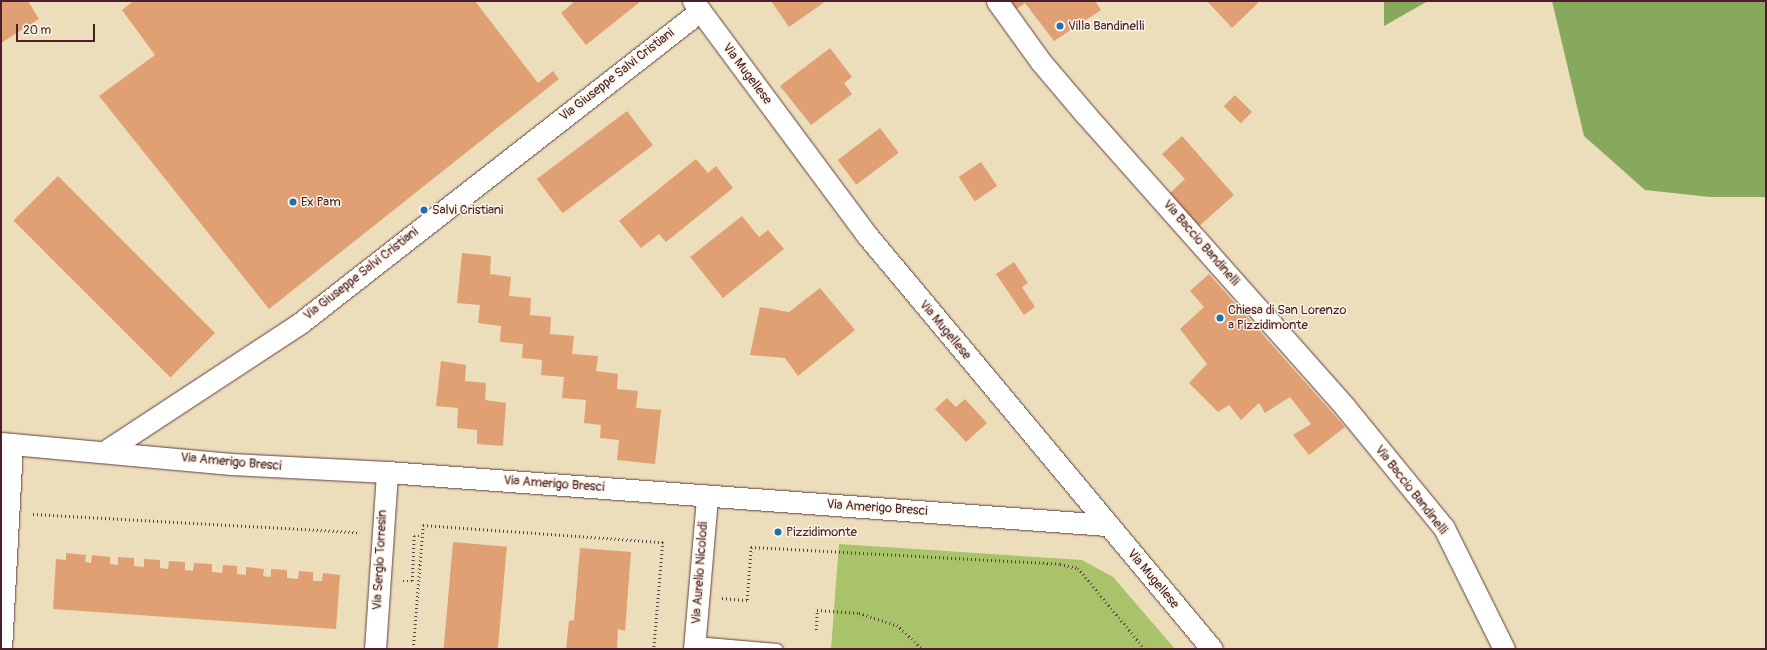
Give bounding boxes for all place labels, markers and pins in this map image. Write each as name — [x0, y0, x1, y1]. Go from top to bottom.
place label: Villa Bandinelli — [1068, 18, 1144, 34]
marker: Villa Bandinelli — [1055, 21, 1065, 31]
place label: Ex Pam — [301, 194, 341, 210]
marker: Ex Pam — [288, 197, 298, 207]
place label: Salvi Cristiani — [432, 202, 503, 218]
marker: Salvi Cristiani — [419, 205, 429, 215]
place label: Chiesa di San Lorenzo a Pizzidimonte — [1228, 303, 1347, 334]
marker: Chiesa di San Lorenzo a Pizzidimonte — [1215, 313, 1225, 323]
place label: Pizzidimonte — [786, 524, 857, 540]
marker: Pizzidimonte — [773, 527, 783, 537]

